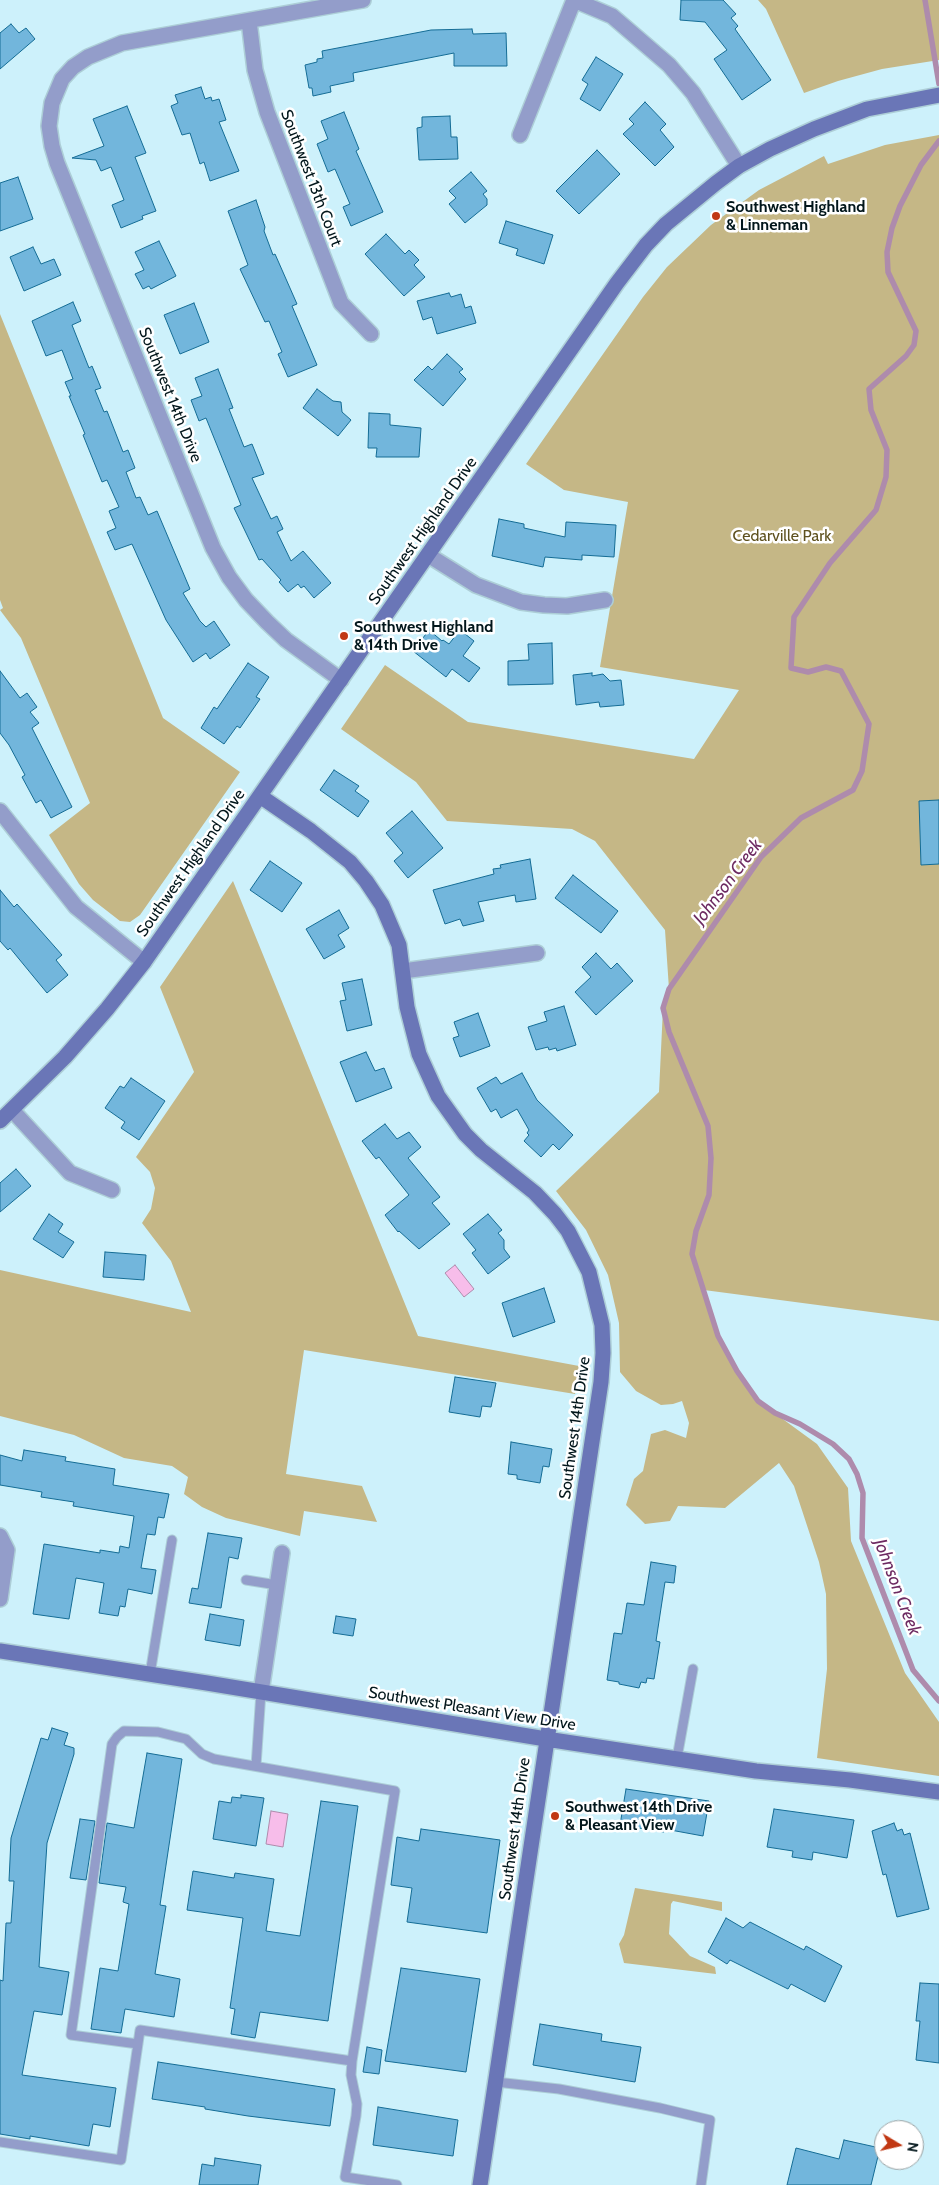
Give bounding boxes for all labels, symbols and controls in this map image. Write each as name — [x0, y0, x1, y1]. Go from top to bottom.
street label: Southwest 13th Court — [276, 107, 346, 249]
place label: Southwest Highland & Linneman — [726, 197, 865, 235]
marker: Southwest Highland & Linneman — [710, 210, 722, 222]
street label: Southwest 14th Drive — [134, 325, 206, 465]
street label: Southwest Highland Drive — [365, 454, 481, 608]
park label: Cedarville Park — [733, 526, 831, 546]
place label: Southwest Highland & 14th Drive — [354, 617, 493, 655]
marker: Southwest Highland & 14th Drive — [338, 630, 350, 642]
street label: Southwest Highland Drive — [133, 786, 249, 940]
water label: Johnson Creek — [689, 835, 767, 929]
street label: Southwest 14th Drive — [555, 1355, 595, 1501]
water label: Johnson Creek — [869, 1536, 925, 1638]
street label: Southwest Pleasant View Drive — [367, 1683, 577, 1735]
street label: Southwest 14th Drive — [495, 1756, 535, 1902]
place label: Southwest 14th Drive & Pleasant View — [565, 1797, 712, 1835]
marker: Southwest 14th Drive & Pleasant View — [549, 1810, 561, 1822]
north arrow — [874, 2120, 924, 2170]
text: N — [903, 2141, 922, 2153]

